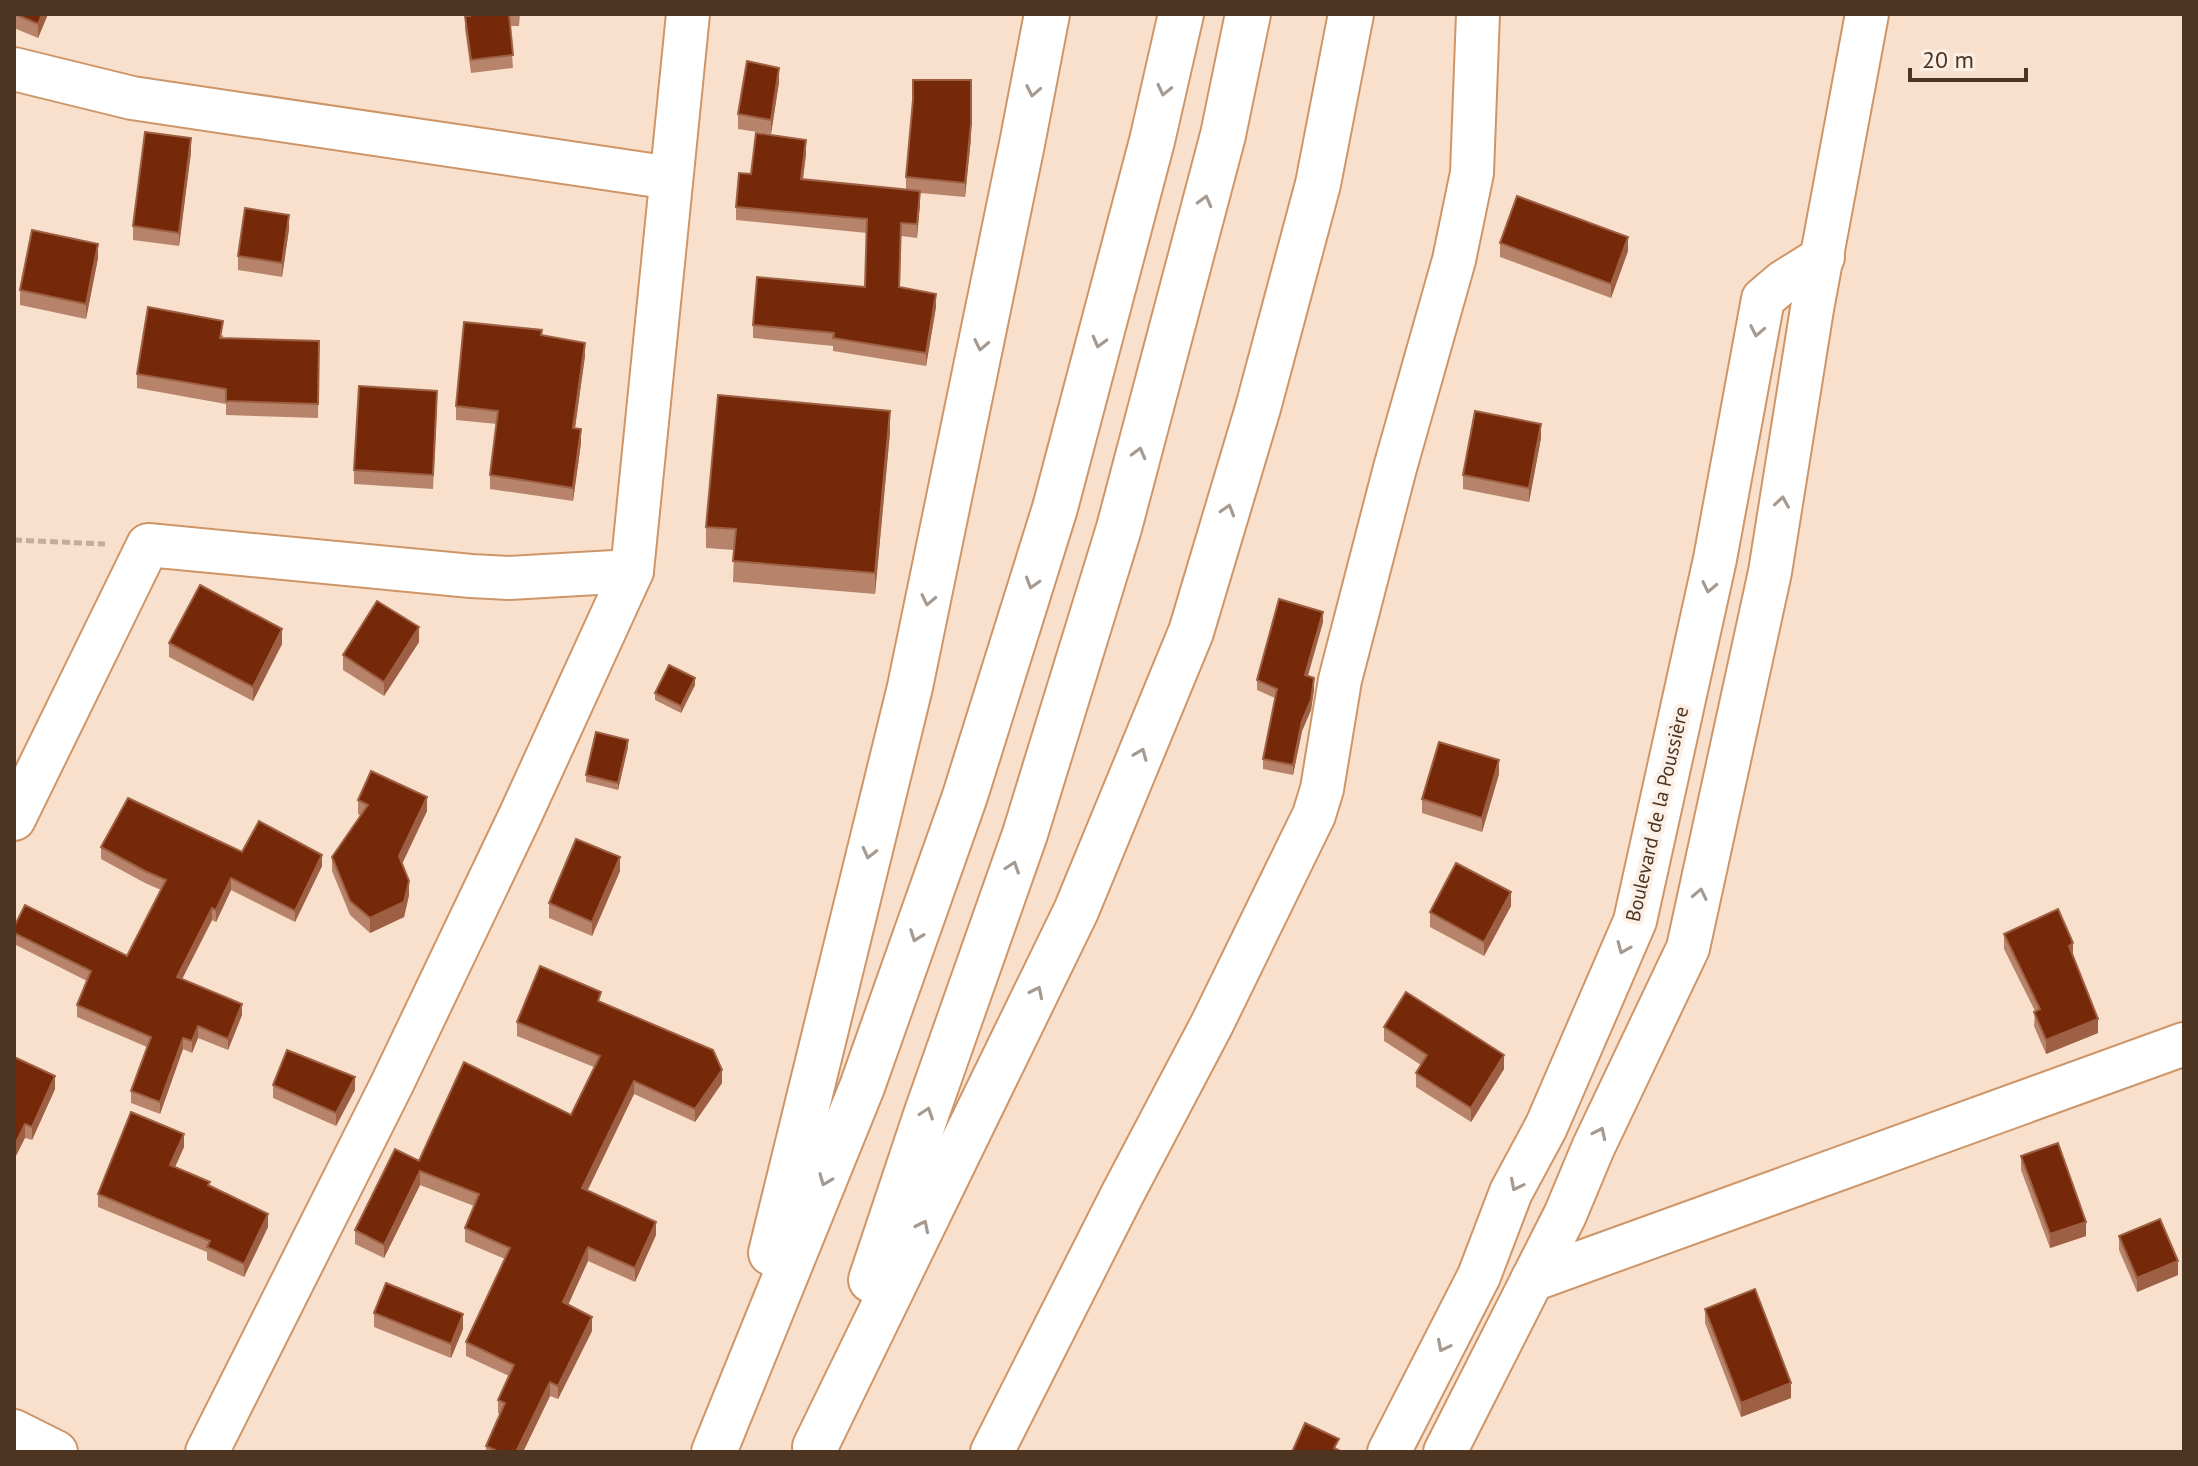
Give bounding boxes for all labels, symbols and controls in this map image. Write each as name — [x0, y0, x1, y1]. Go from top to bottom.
scale bar — [1910, 32, 2026, 82]
text: 20 m — [1922, 44, 1974, 75]
one-way arrow — [1156, 83, 1173, 96]
one-way arrow — [1025, 84, 1042, 97]
one-way arrow — [1196, 195, 1213, 209]
one-way arrow — [1750, 325, 1767, 338]
one-way arrow — [1092, 335, 1109, 348]
one-way arrow — [973, 338, 990, 352]
one-way arrow — [1130, 446, 1146, 460]
one-way arrow — [1772, 495, 1789, 509]
one-way arrow — [1219, 503, 1235, 517]
one-way arrow — [1025, 575, 1041, 589]
one-way arrow — [1701, 579, 1718, 593]
one-way arrow — [920, 593, 937, 606]
street label: Boulevard de la Poussière — [1620, 704, 1694, 924]
one-way arrow — [1131, 748, 1147, 762]
one-way arrow — [862, 846, 879, 860]
one-way arrow — [1003, 861, 1020, 875]
one-way arrow — [1691, 887, 1708, 901]
one-way arrow — [909, 928, 925, 942]
one-way arrow — [1617, 940, 1633, 954]
one-way arrow — [1027, 986, 1043, 1001]
one-way arrow — [917, 1106, 933, 1120]
one-way arrow — [1590, 1126, 1606, 1141]
one-way arrow — [818, 1172, 835, 1186]
one-way arrow — [1510, 1176, 1525, 1191]
one-way arrow — [913, 1220, 929, 1235]
one-way arrow — [1437, 1337, 1453, 1352]

